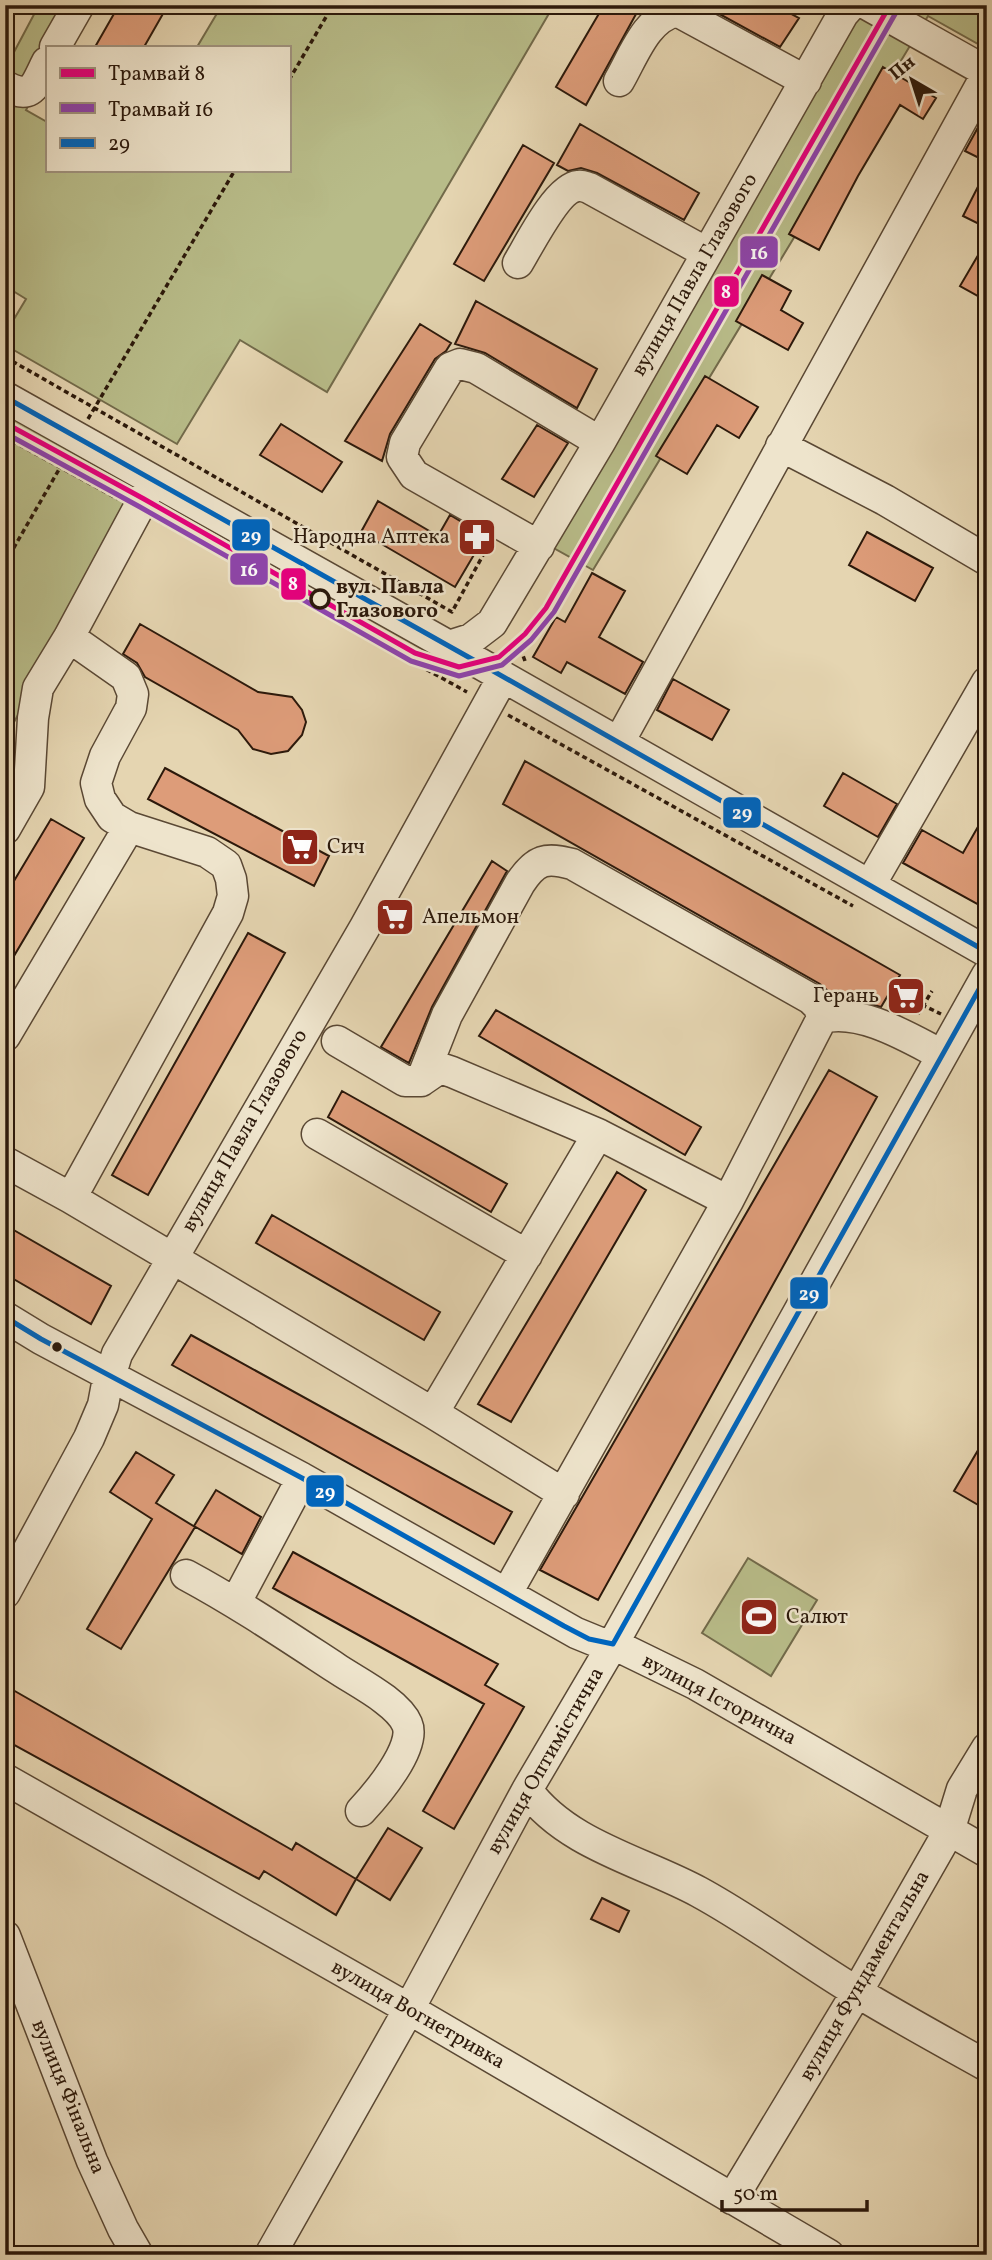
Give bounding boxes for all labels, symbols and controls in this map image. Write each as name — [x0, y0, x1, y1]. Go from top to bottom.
legend — [46, 46, 290, 172]
north arrow — [876, 46, 946, 116]
text: Пн — [884, 50, 921, 87]
text: Трамвай 8 — [108, 60, 205, 89]
text: Трамвай 16 — [108, 96, 213, 125]
text: 29 — [108, 130, 130, 159]
street label: вулиця Павла Глазового — [625, 168, 765, 382]
line badge: 16 — [739, 235, 779, 269]
text: 16 — [750, 241, 768, 267]
line badge: 8 — [713, 275, 740, 308]
text: 8 — [721, 280, 731, 306]
pharmacy icon: Народна Аптека — [456, 516, 498, 558]
line badge: 29 — [231, 518, 271, 552]
place label: Народна Аптека — [293, 523, 450, 552]
text: 29 — [241, 524, 261, 550]
line badge: 16 — [229, 552, 269, 586]
text: 16 — [240, 558, 258, 584]
line badge: 8 — [280, 567, 307, 601]
text: 8 — [288, 572, 298, 598]
place label: вул. Павла Глазового — [336, 573, 444, 626]
marker: вул. Павла Глазового — [310, 589, 330, 609]
line badge: 29 — [722, 796, 762, 829]
text: 29 — [732, 801, 752, 827]
supermarket icon: Сич — [279, 826, 321, 868]
place label: Сич — [327, 833, 365, 862]
supermarket icon: Апельмон — [374, 896, 416, 938]
place label: Апельмон — [422, 903, 520, 932]
supermarket icon: Герань — [885, 975, 927, 1017]
place label: Герань — [813, 982, 879, 1011]
street label: вулиця Павла Глазового — [175, 1024, 315, 1238]
line badge: 29 — [789, 1276, 829, 1310]
text: 29 — [799, 1282, 819, 1308]
unlabelled marker — [50, 1340, 64, 1354]
line badge: 29 — [305, 1474, 345, 1508]
text: 29 — [315, 1480, 335, 1506]
sports icon: Салют — [738, 1596, 780, 1638]
place label: Салют — [786, 1603, 848, 1632]
street label: вулиця Історична — [637, 1647, 801, 1753]
street label: вулиця Оптимістична — [481, 1662, 611, 1860]
street label: вулиця Фундаментальна — [793, 1865, 937, 2087]
street label: вулиця Вогнетривка — [326, 1953, 510, 2077]
street label: вулиця Фінальна — [24, 2015, 112, 2179]
scale bar — [722, 2169, 868, 2213]
text: 50 m — [733, 2180, 778, 2209]

